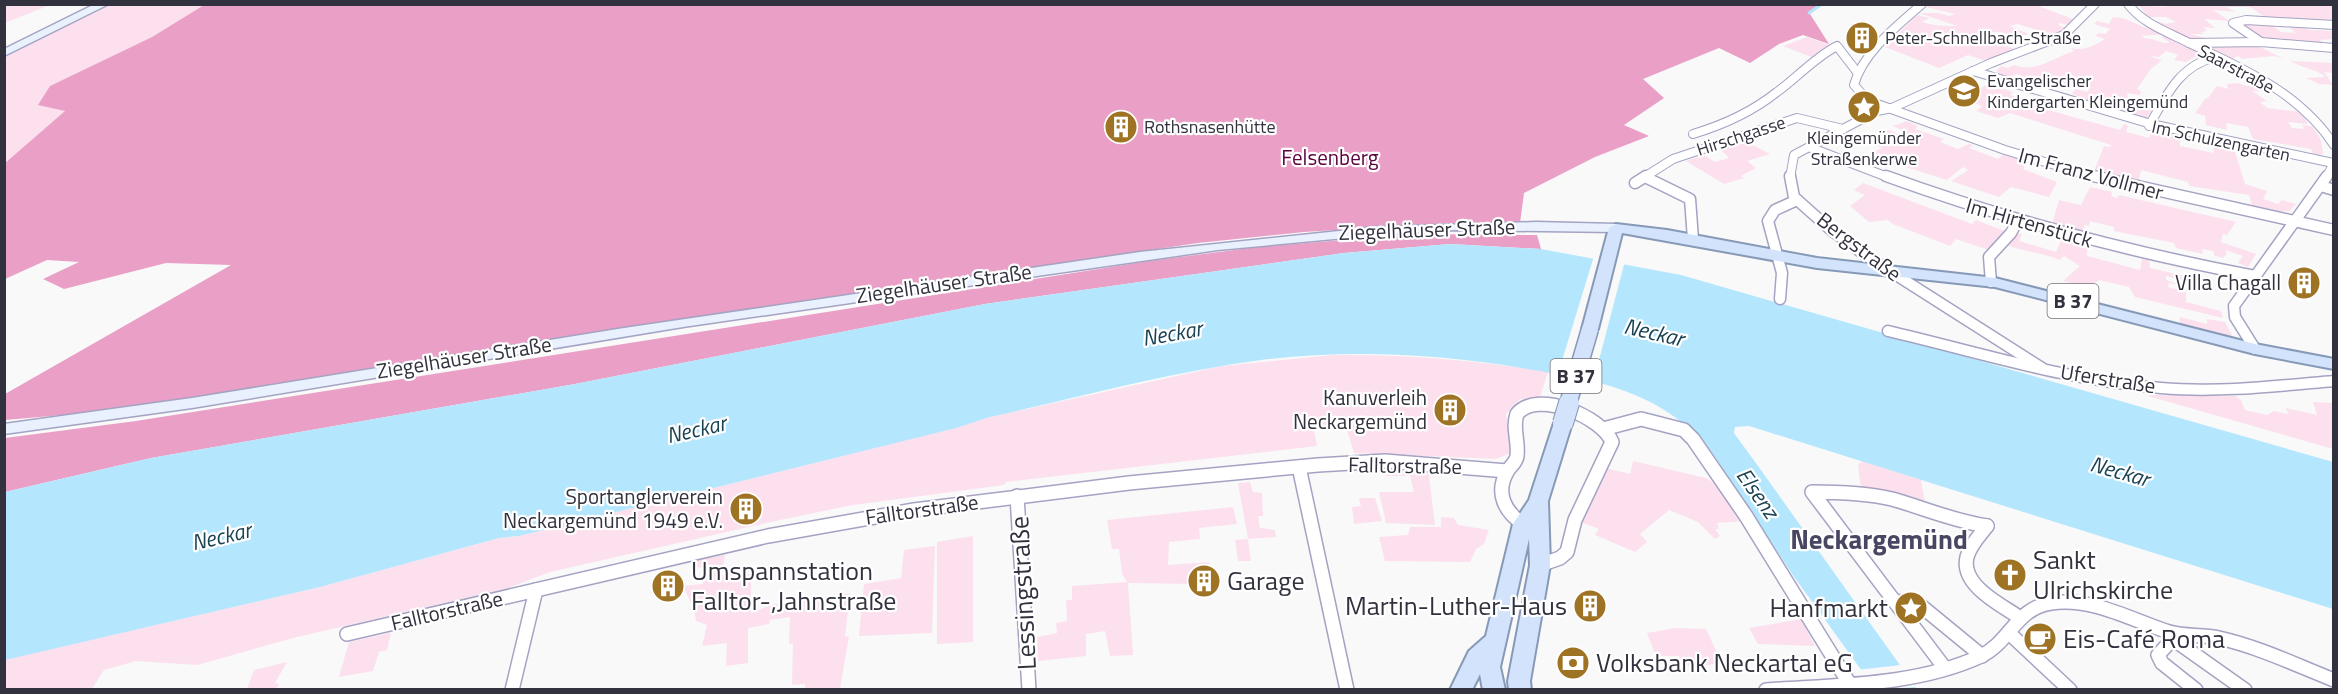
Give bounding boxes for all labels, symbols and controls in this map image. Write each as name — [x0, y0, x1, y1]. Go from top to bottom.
building icon: Peter-Schnellbach-Straße — [1844, 20, 1880, 56]
place label: Peter-Schnellbach-Straße — [1885, 24, 2081, 51]
street label: Saarstraße — [2193, 37, 2279, 100]
place label: Evangelischer Kindergarten Kleingemünd — [1987, 67, 2188, 115]
school or university icon: Evangelischer Kindergarten Kleingemünd — [1946, 73, 1982, 109]
place icon: Kleingemünder Straßenkerwe — [1846, 89, 1882, 125]
street label: Hirschgasse — [1693, 108, 1789, 163]
building icon: Rothsnasenhütte — [1103, 109, 1139, 145]
place label: Rothsnasenhütte — [1144, 113, 1275, 140]
street label: Im Schulzengarten — [2149, 113, 2293, 168]
place label: Kleingemünder Straßenkerwe — [1807, 124, 1921, 172]
street label: Im Franz Vollmer — [2015, 138, 2167, 208]
park label: Felsenberg — [1281, 141, 1379, 173]
street label: Im Hirtenstück — [1962, 189, 2096, 255]
street label: Bergstraße — [1810, 204, 1909, 289]
street label: Ziegelhäuser Straße — [1338, 210, 1516, 248]
street label: Ziegelhäuser Straße — [854, 255, 1034, 311]
building icon: Villa Chagall — [2286, 265, 2322, 301]
place label: Villa Chagall — [2175, 266, 2281, 298]
road number: B 37 — [2048, 284, 2098, 318]
water label: Neckar — [1621, 309, 1690, 356]
water label: Neckar — [1139, 310, 1208, 355]
street label: Ziegelhäuser Straße — [374, 327, 554, 387]
street label: Uferstraße — [2058, 355, 2158, 401]
road number: B 37 — [1550, 359, 1602, 393]
place label: Kanuverleih Neckargemünd — [1293, 381, 1427, 437]
building icon: Kanuverleih Neckargemünd — [1432, 392, 1468, 428]
water label: Neckar — [663, 405, 732, 452]
water label: Neckar — [2086, 446, 2157, 496]
street label: Falltorstraße — [1348, 448, 1462, 482]
water label: Elsenz — [1728, 460, 1789, 527]
place label: Sportanglerverein Neckargemünd 1949 e.V. — [503, 480, 723, 536]
street label: Falltorstraße — [863, 485, 980, 533]
building icon: Sportanglerverein Neckargemünd 1949 e.V. — [728, 491, 764, 527]
water label: Neckar — [188, 512, 257, 559]
street label: Lessingstraße — [999, 515, 1046, 671]
district label: Neckargemünd — [1790, 518, 1968, 559]
place label: Sankt Ulrichskirche — [2033, 540, 2173, 609]
place label: Umspannstation Falltor-,Jahnstraße — [691, 551, 896, 620]
church icon: Sankt Ulrichskirche — [1992, 557, 2028, 593]
place label: Garage — [1227, 561, 1305, 600]
building icon: Garage — [1186, 563, 1222, 599]
building icon: Umspannstation Falltor-,Jahnstraße — [650, 568, 686, 604]
street label: Falltorstraße — [388, 582, 506, 638]
place label: Martin-Luther-Haus — [1345, 586, 1567, 625]
building icon: Martin-Luther-Haus — [1572, 588, 1608, 624]
place label: Hanfmarkt — [1770, 588, 1888, 627]
place icon: Hanfmarkt — [1893, 590, 1929, 626]
place label: Eis-Café Roma — [2063, 619, 2225, 658]
cafe icon: Eis-Café Roma — [2022, 621, 2058, 657]
place label: Volksbank Neckartal eG — [1596, 643, 1853, 682]
bank icon: Volksbank Neckartal eG — [1555, 645, 1591, 681]

